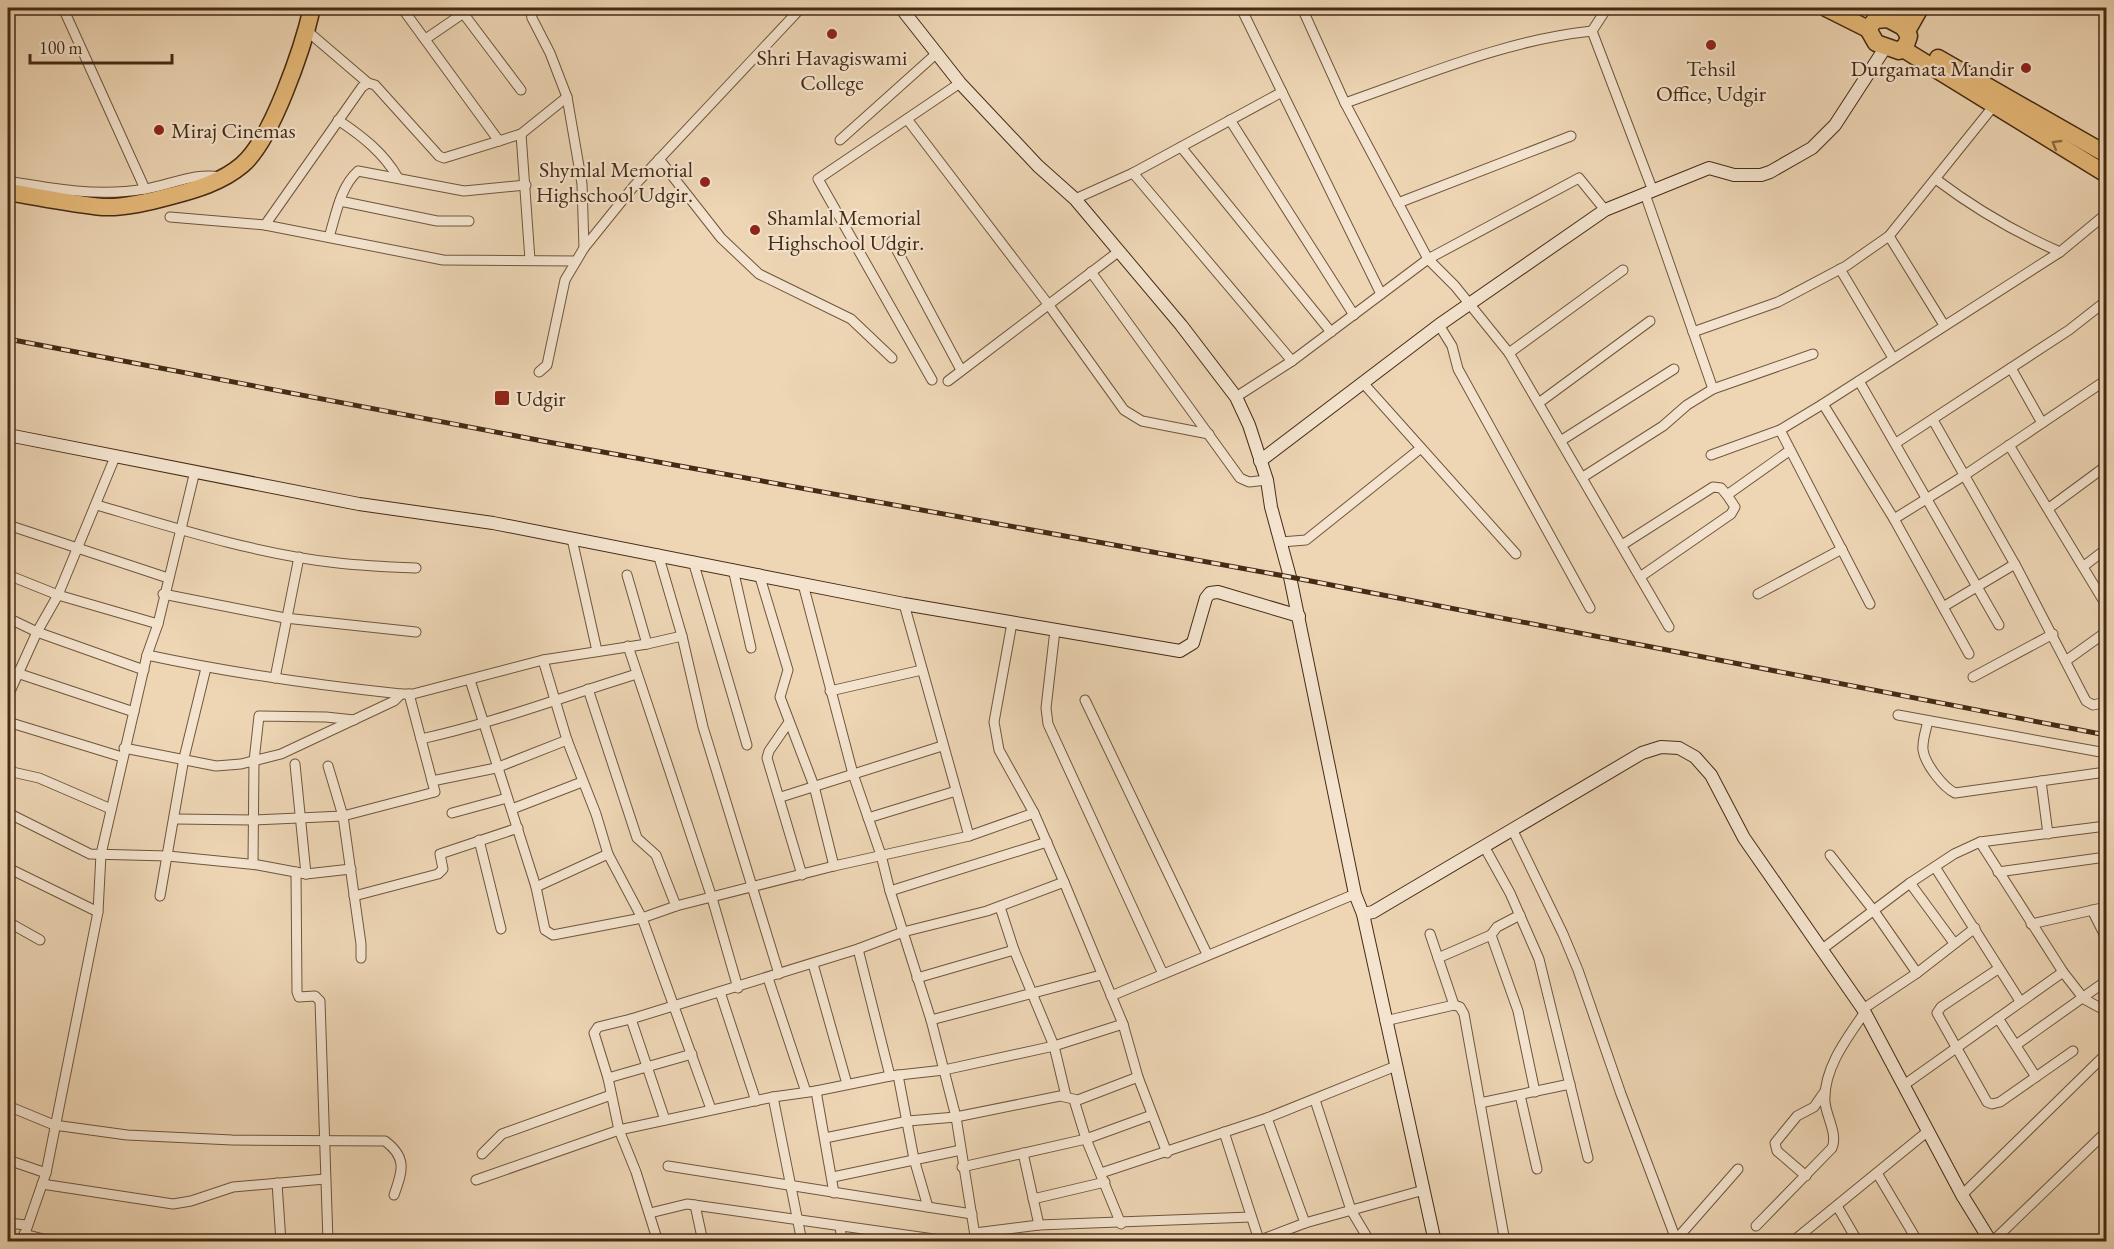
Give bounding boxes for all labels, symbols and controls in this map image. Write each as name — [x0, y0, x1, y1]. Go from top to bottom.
scale bar — [30, 27, 172, 65]
marker: Shri Havagiswami College — [825, 27, 839, 41]
text: 100 m — [39, 36, 83, 59]
marker: Tehsil Office, Udgir — [1704, 38, 1718, 52]
place label: Shri Havagiswami College — [756, 43, 908, 97]
place label: Tehsil Office, Udgir — [1656, 54, 1767, 108]
place label: Durgamata Mandir — [1850, 54, 2015, 83]
marker: Durgamata Mandir — [2019, 61, 2033, 75]
place label: Miraj Cinemas — [171, 116, 296, 145]
marker: Miraj Cinemas — [152, 123, 166, 137]
one-way arrow — [2052, 139, 2062, 151]
place label: Shymlal Memorial Highschool Udgir. — [536, 155, 693, 209]
marker: Shymlal Memorial Highschool Udgir. — [698, 175, 712, 189]
place label: Shamlal Memorial Highschool Udgir. — [767, 203, 924, 257]
marker: Shamlal Memorial Highschool Udgir. — [748, 223, 762, 237]
place label: Udgir — [516, 384, 566, 413]
marker: Udgir — [493, 389, 511, 407]

